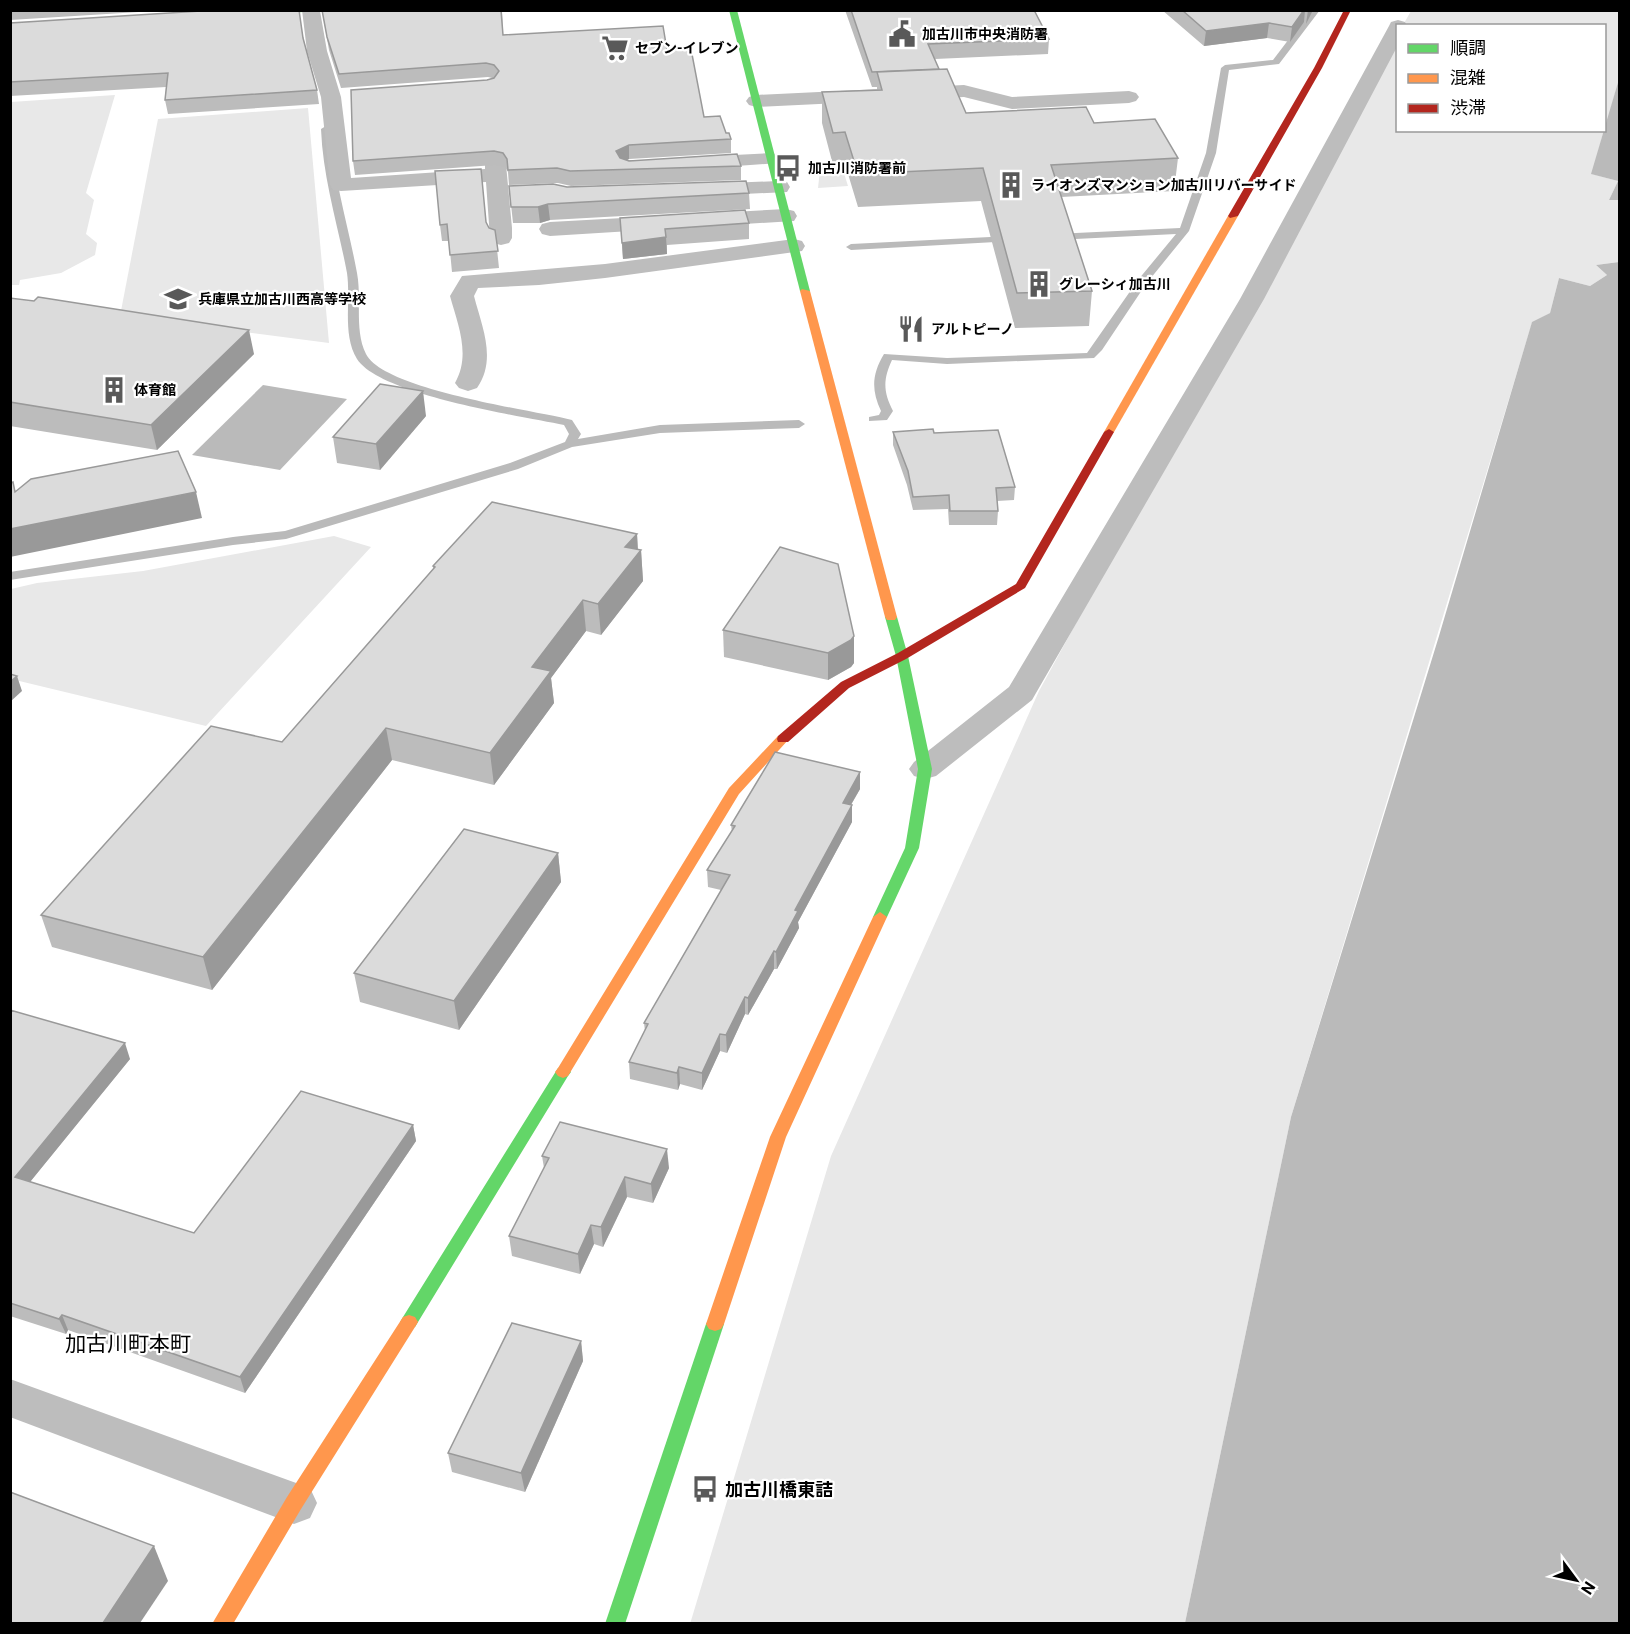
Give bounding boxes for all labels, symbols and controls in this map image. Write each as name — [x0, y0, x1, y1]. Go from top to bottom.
public building icon: 加古川市中央消防署 — [887, 19, 917, 49]
legend — [1396, 24, 1606, 132]
place label: 加古川市中央消防署 — [922, 26, 1048, 42]
supermarket icon: セブン-イレブン — [600, 33, 630, 63]
text: 順調 — [1450, 37, 1486, 58]
place label: セブン-イレブン — [635, 40, 739, 56]
text: 混雑 — [1450, 67, 1486, 88]
text: 渋滞 — [1450, 97, 1486, 118]
bus stop icon: 加古川消防署前 — [773, 153, 803, 183]
place label: 加古川消防署前 — [808, 160, 906, 176]
building icon: ライオンズマンション加古川リバーサイド — [996, 170, 1026, 200]
place label: ライオンズマンション加古川リバーサイド — [1031, 177, 1296, 193]
building icon: グレーシィ加古川 — [1024, 269, 1054, 299]
place label: グレーシィ加古川 — [1059, 276, 1171, 292]
school or university icon: 兵庫県立加古川西高等学校 — [163, 284, 193, 314]
place label: 兵庫県立加古川西高等学校 — [198, 291, 366, 307]
restaurant icon: アルトピーノ — [896, 314, 926, 344]
place label: アルトピーノ — [931, 321, 1014, 337]
building icon: 体育館 — [99, 375, 129, 405]
place label: 体育館 — [134, 382, 176, 398]
district label: 加古川町本町 — [65, 1332, 191, 1356]
bus stop icon: 加古川橋東詰 — [690, 1474, 720, 1504]
place label: 加古川橋東詰 — [725, 1479, 833, 1500]
north arrow — [1546, 1550, 1606, 1610]
text: N — [1577, 1578, 1599, 1598]

